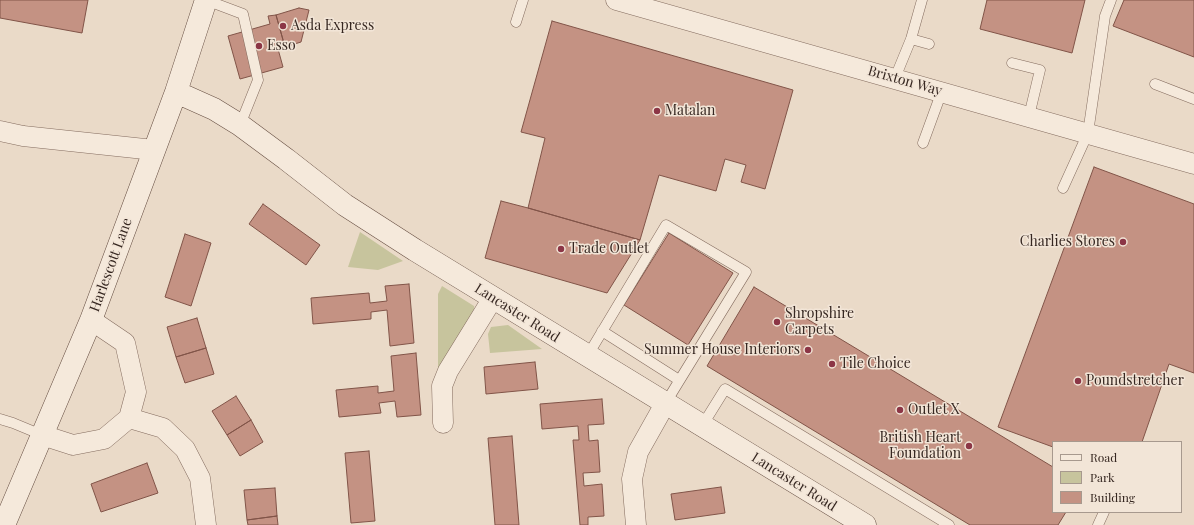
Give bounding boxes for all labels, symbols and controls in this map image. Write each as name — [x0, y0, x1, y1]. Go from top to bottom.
place label: Asda Express — [291, 18, 374, 34]
marker: Asda Express — [278, 21, 288, 31]
place label: Esso — [267, 38, 296, 54]
marker: Esso — [254, 41, 264, 51]
street label: Brixton Way — [866, 62, 944, 100]
place label: Matalan — [665, 103, 715, 119]
marker: Matalan — [652, 106, 662, 116]
street label: Harlescott Lane — [86, 216, 136, 314]
place label: Charlies Stores — [1020, 234, 1115, 250]
marker: Charlies Stores — [1118, 237, 1128, 247]
place label: Trade Outlet — [569, 241, 649, 257]
marker: Trade Outlet — [556, 244, 566, 254]
street label: Lancaster Road — [471, 280, 563, 346]
place label: Shropshire Carpets — [785, 306, 854, 338]
marker: Shropshire Carpets — [772, 317, 782, 327]
place label: Summer House Interiors — [644, 342, 800, 358]
marker: Summer House Interiors — [803, 345, 813, 355]
place label: Tile Choice — [840, 356, 911, 372]
marker: Tile Choice — [827, 359, 837, 369]
place label: Poundstretcher — [1086, 373, 1184, 389]
marker: Poundstretcher — [1073, 376, 1083, 386]
place label: Outlet X — [908, 402, 960, 418]
marker: Outlet X — [895, 405, 905, 415]
place label: British Heart Foundation — [879, 430, 961, 462]
marker: British Heart Foundation — [964, 441, 974, 451]
legend — [1052, 441, 1182, 513]
street label: Lancaster Road — [748, 449, 840, 515]
text: Road — [1090, 449, 1117, 465]
text: Park — [1090, 469, 1115, 485]
text: Building — [1090, 489, 1135, 505]

